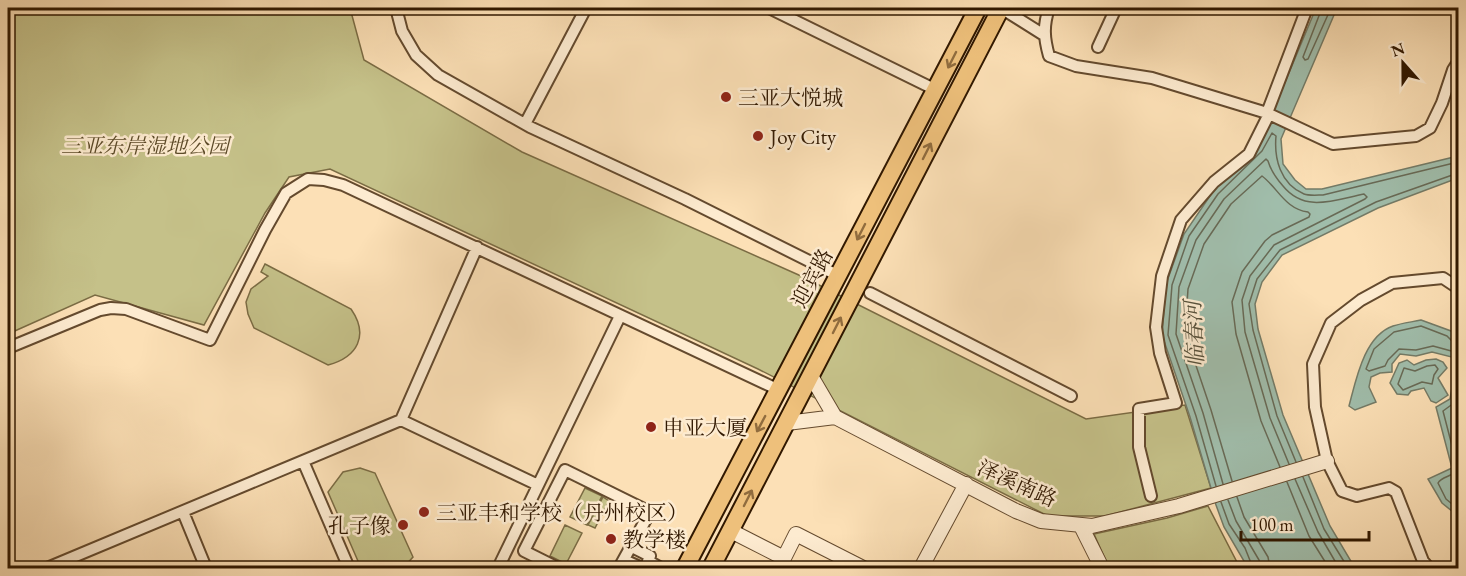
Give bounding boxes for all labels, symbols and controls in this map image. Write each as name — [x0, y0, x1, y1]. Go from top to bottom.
north arrow — [1373, 33, 1433, 93]
text: N — [1388, 37, 1408, 62]
one-way arrow — [945, 50, 957, 68]
place label: 三亚大悦城 — [738, 84, 843, 111]
marker: 三亚大悦城 — [719, 90, 733, 104]
place label: Joy City — [768, 123, 837, 150]
marker: Joy City — [751, 129, 765, 143]
park label: 三亚东岸湿地公园 — [61, 132, 232, 159]
one-way arrow — [921, 143, 933, 161]
one-way arrow — [855, 223, 867, 241]
street label: 迎宾路 — [785, 244, 839, 312]
water label: 临春河 — [1178, 296, 1210, 368]
one-way arrow — [832, 316, 843, 334]
place label: 申亚大厦 — [663, 414, 747, 441]
one-way arrow — [755, 415, 767, 432]
marker: 申亚大厦 — [644, 420, 658, 434]
street label: 泽溪南路 — [973, 454, 1061, 512]
one-way arrow — [742, 490, 754, 507]
place label: 三亚丰和学校（丹州校区） — [436, 499, 688, 526]
scale bar — [1241, 504, 1368, 542]
marker: 三亚丰和学校（丹州校区） — [417, 505, 431, 519]
place label: 孔子像 — [328, 512, 391, 539]
text: 100 m — [1250, 513, 1294, 536]
marker: 孔子像 — [396, 518, 410, 532]
place label: 教学楼 — [623, 526, 686, 553]
marker: 教学楼 — [604, 532, 618, 546]

